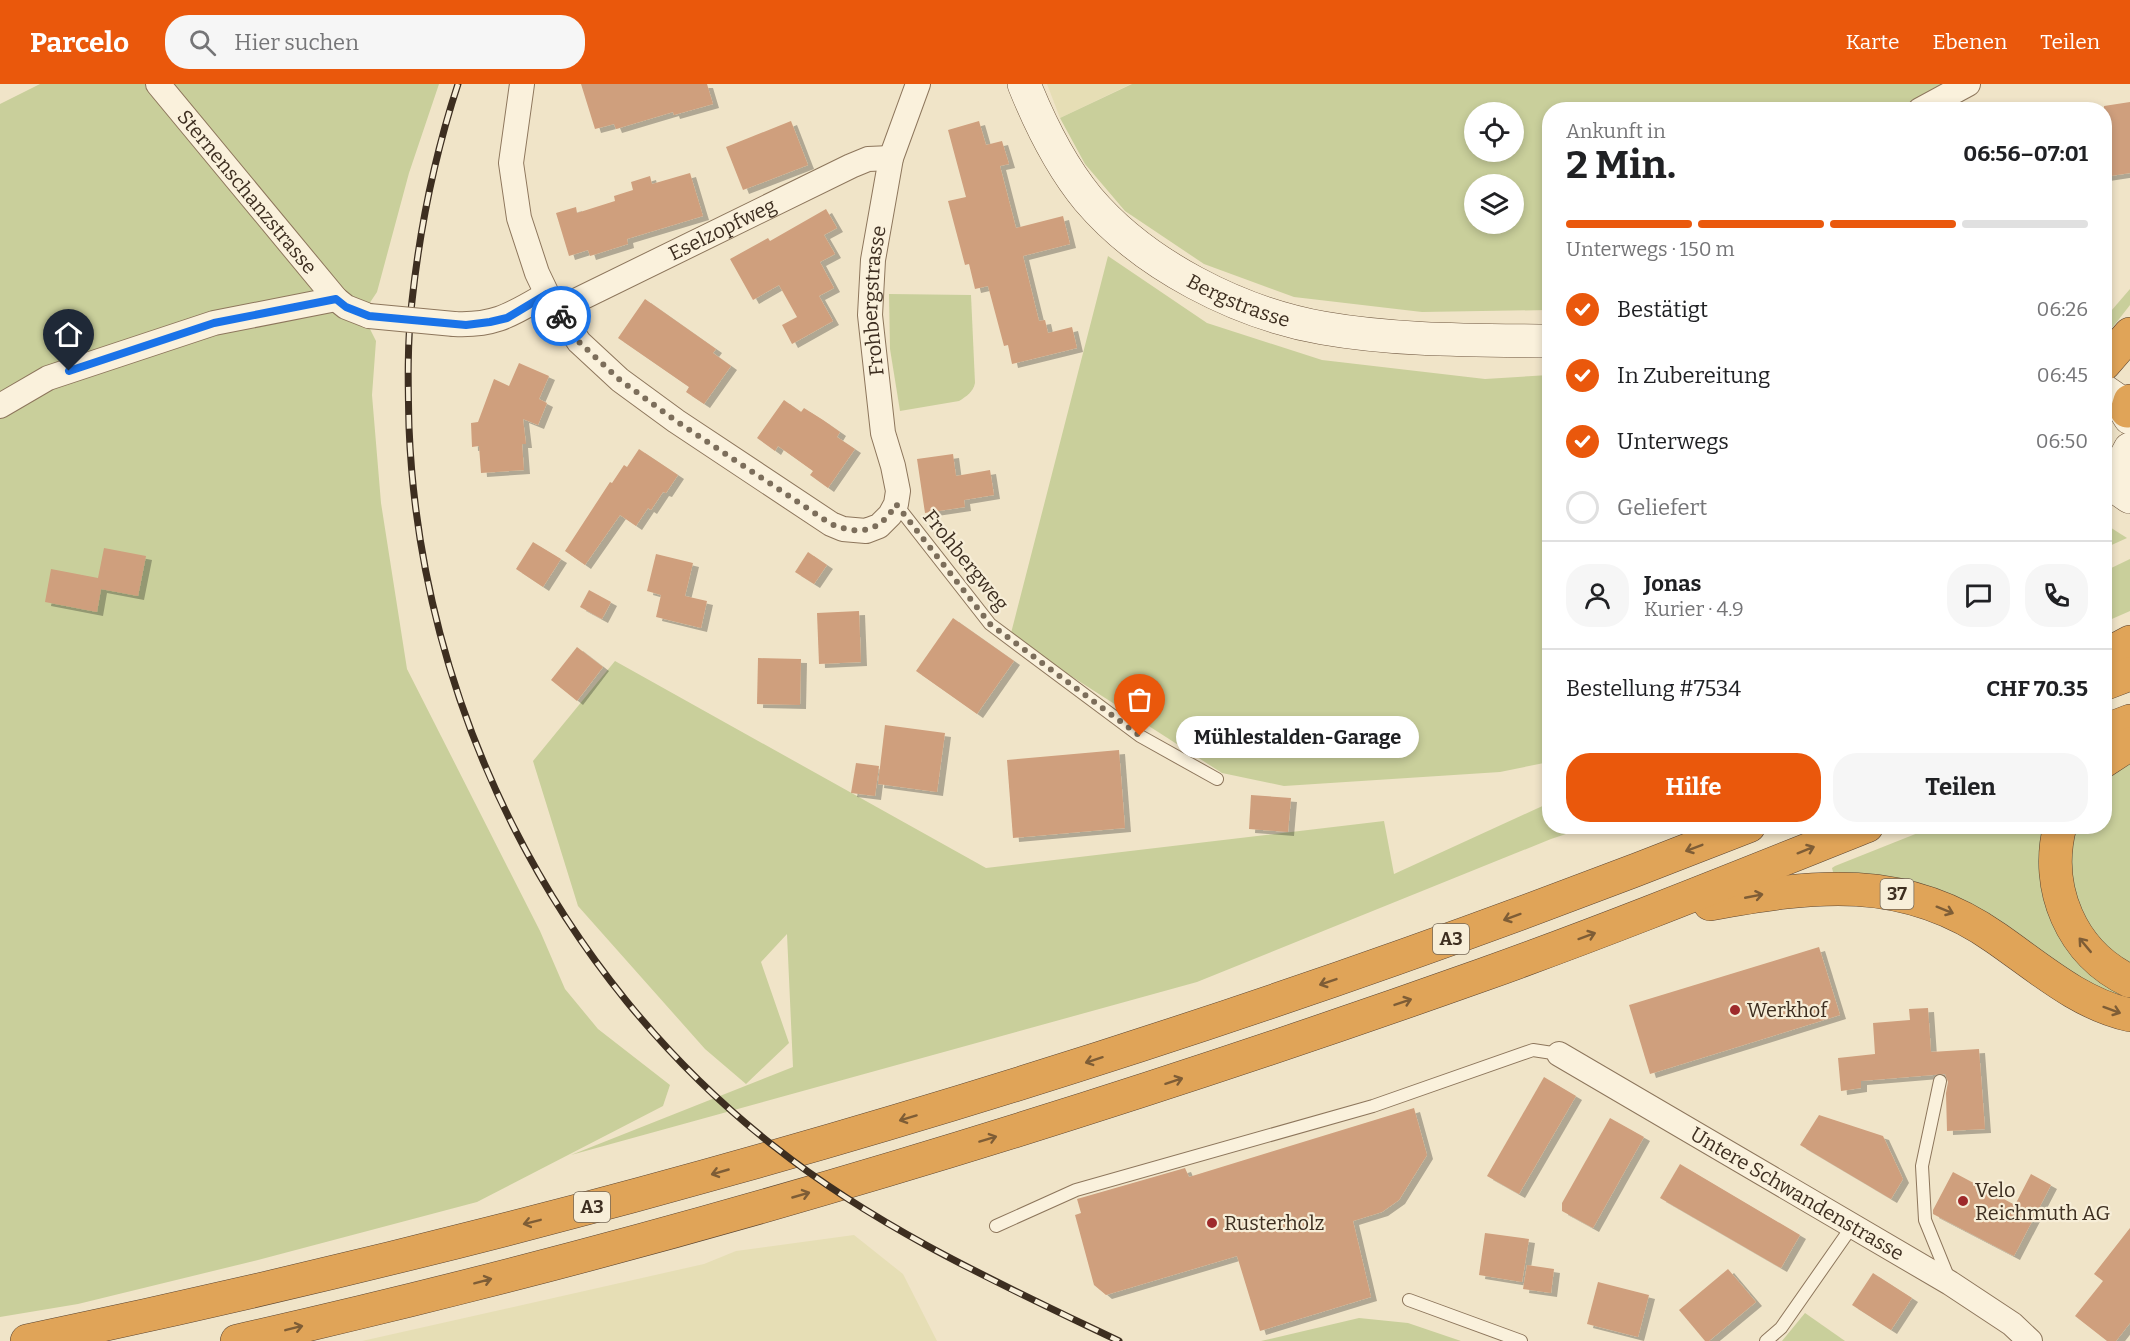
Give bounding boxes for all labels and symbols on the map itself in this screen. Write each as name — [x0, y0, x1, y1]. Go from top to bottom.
street label: Sternenschanzstrasse — [172, 105, 322, 279]
street label: Eselzopfweg — [665, 193, 780, 265]
street label: Frohbergstrasse — [858, 223, 891, 377]
street label: Bergstrasse — [1183, 269, 1293, 332]
courier — [531, 286, 591, 346]
pin — [43, 309, 94, 371]
street label: Frohbergweg — [918, 505, 1014, 615]
pin — [1114, 674, 1165, 736]
callout: Mühlestalden-Garage — [1176, 715, 1419, 757]
one-way arrow — [1685, 843, 1704, 854]
one-way arrow — [1796, 844, 1815, 855]
road number: 37 — [1880, 879, 1914, 909]
one-way arrow — [1744, 890, 1763, 901]
one-way arrow — [1936, 905, 1954, 916]
one-way arrow — [1503, 912, 1522, 923]
road number: A3 — [1433, 924, 1469, 954]
one-way arrow — [1577, 930, 1596, 941]
one-way arrow — [2078, 937, 2091, 953]
one-way arrow — [1319, 978, 1338, 989]
one-way arrow — [1393, 996, 1412, 1007]
place label: Werkhof — [1747, 998, 1829, 1022]
marker: Werkhof — [1728, 1003, 1742, 1017]
one-way arrow — [2102, 1005, 2121, 1016]
one-way arrow — [1085, 1055, 1104, 1066]
one-way arrow — [1164, 1075, 1183, 1086]
one-way arrow — [899, 1113, 918, 1124]
street label: Untere Schwandenstrasse — [1686, 1122, 1908, 1265]
one-way arrow — [978, 1133, 997, 1144]
one-way arrow — [711, 1167, 730, 1178]
place label: Velo Reichmuth AG — [1975, 1178, 2111, 1225]
one-way arrow — [791, 1189, 810, 1200]
road number: A3 — [574, 1192, 610, 1222]
marker: Velo Reichmuth AG — [1956, 1194, 1970, 1208]
place label: Rusterholz — [1224, 1211, 1325, 1235]
marker: Rusterholz — [1205, 1216, 1219, 1230]
one-way arrow — [523, 1217, 542, 1229]
one-way arrow — [473, 1275, 492, 1287]
one-way arrow — [284, 1321, 303, 1333]

